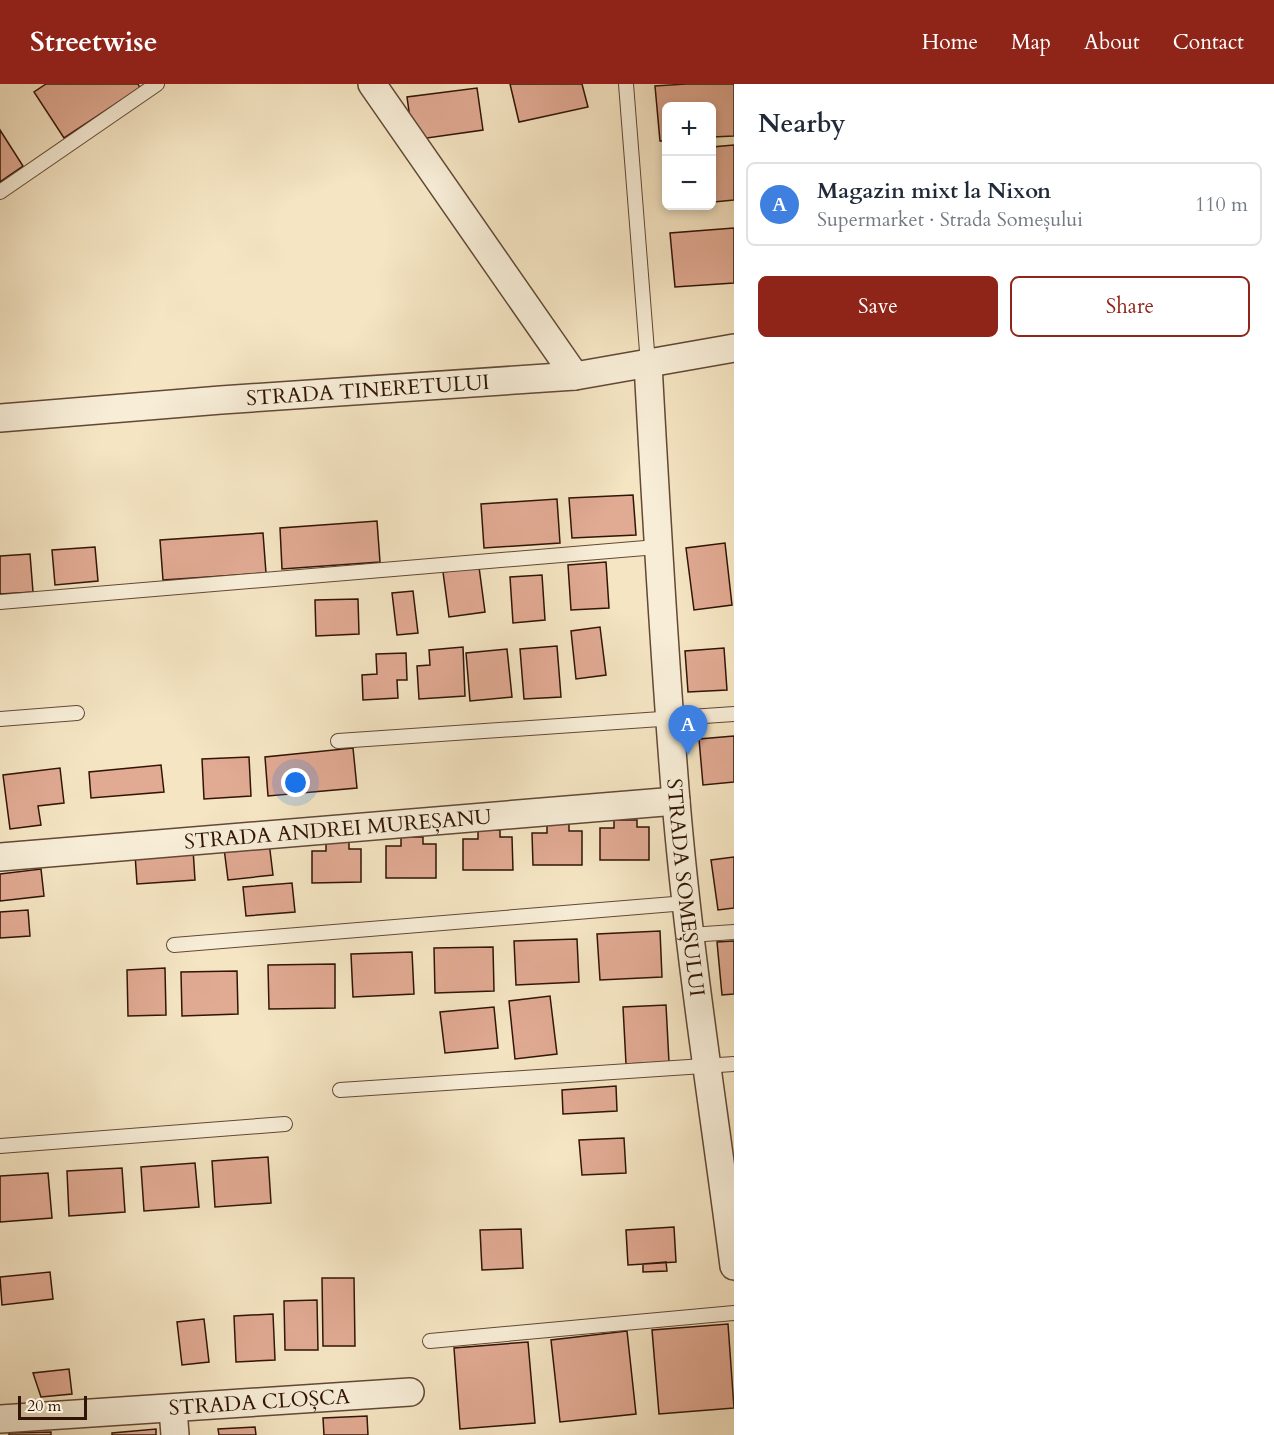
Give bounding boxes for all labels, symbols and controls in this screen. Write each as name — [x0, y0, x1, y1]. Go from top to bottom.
text: Streetwise — [30, 23, 158, 61]
text: Home — [922, 28, 978, 57]
text: Map — [1011, 28, 1051, 57]
text: About — [1084, 28, 1140, 57]
text: Contact — [1173, 28, 1244, 57]
map controls — [662, 102, 716, 210]
button: + — [662, 102, 716, 156]
text: Nearby — [758, 106, 846, 141]
button: − — [662, 156, 716, 210]
text: Magazin mixt la Nixon — [817, 176, 1051, 206]
text: A — [772, 191, 787, 218]
text: 110 m — [1195, 191, 1248, 218]
text: Supermarket · Strada Someșului — [817, 206, 1083, 233]
button: Save — [758, 276, 998, 337]
button: Share — [1010, 276, 1250, 337]
street label: STRADA TINERETULUI — [245, 367, 490, 413]
pin: A — [668, 706, 708, 755]
your location — [281, 768, 310, 797]
street label: STRADA SOMEȘULUI — [660, 777, 712, 998]
street label: STRADA ANDREI MUREȘANU — [183, 802, 493, 856]
street label: STRADA CLOȘCA — [168, 1381, 351, 1422]
scale bar — [18, 1393, 87, 1420]
text: 20 m — [27, 1395, 61, 1417]

